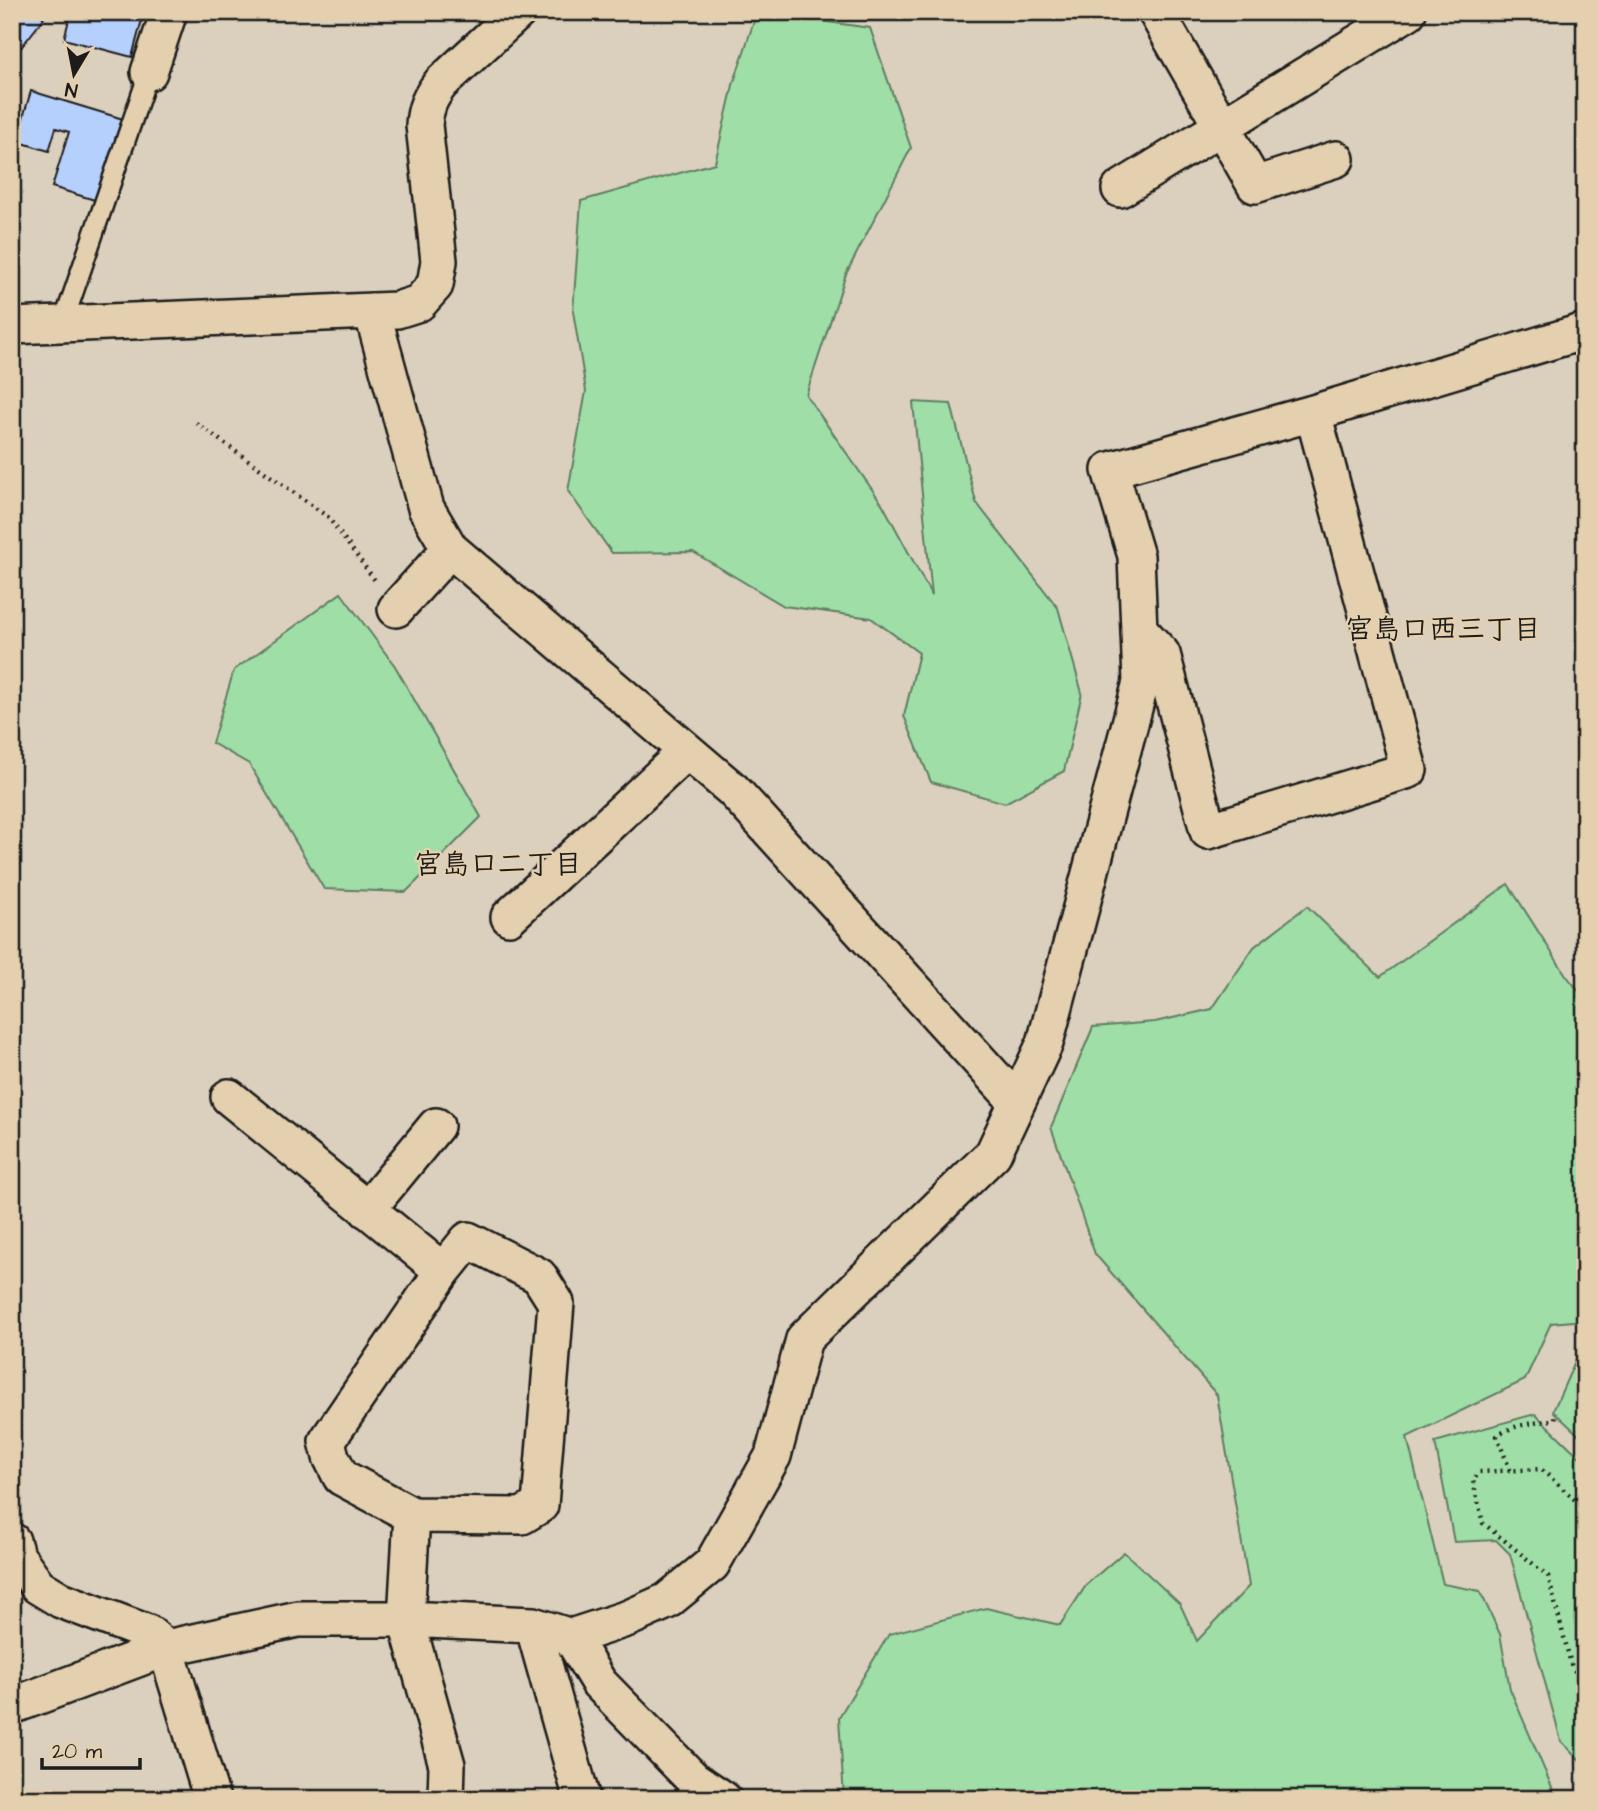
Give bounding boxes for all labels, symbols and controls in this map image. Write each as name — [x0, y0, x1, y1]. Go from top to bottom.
north arrow — [38, 38, 108, 108]
text: N — [63, 75, 80, 104]
district label: 宮島口西三丁目 — [1345, 610, 1541, 649]
district label: 宮島口二丁目 — [414, 845, 582, 884]
scale bar — [42, 1727, 140, 1771]
text: 20 m — [52, 1737, 103, 1766]

